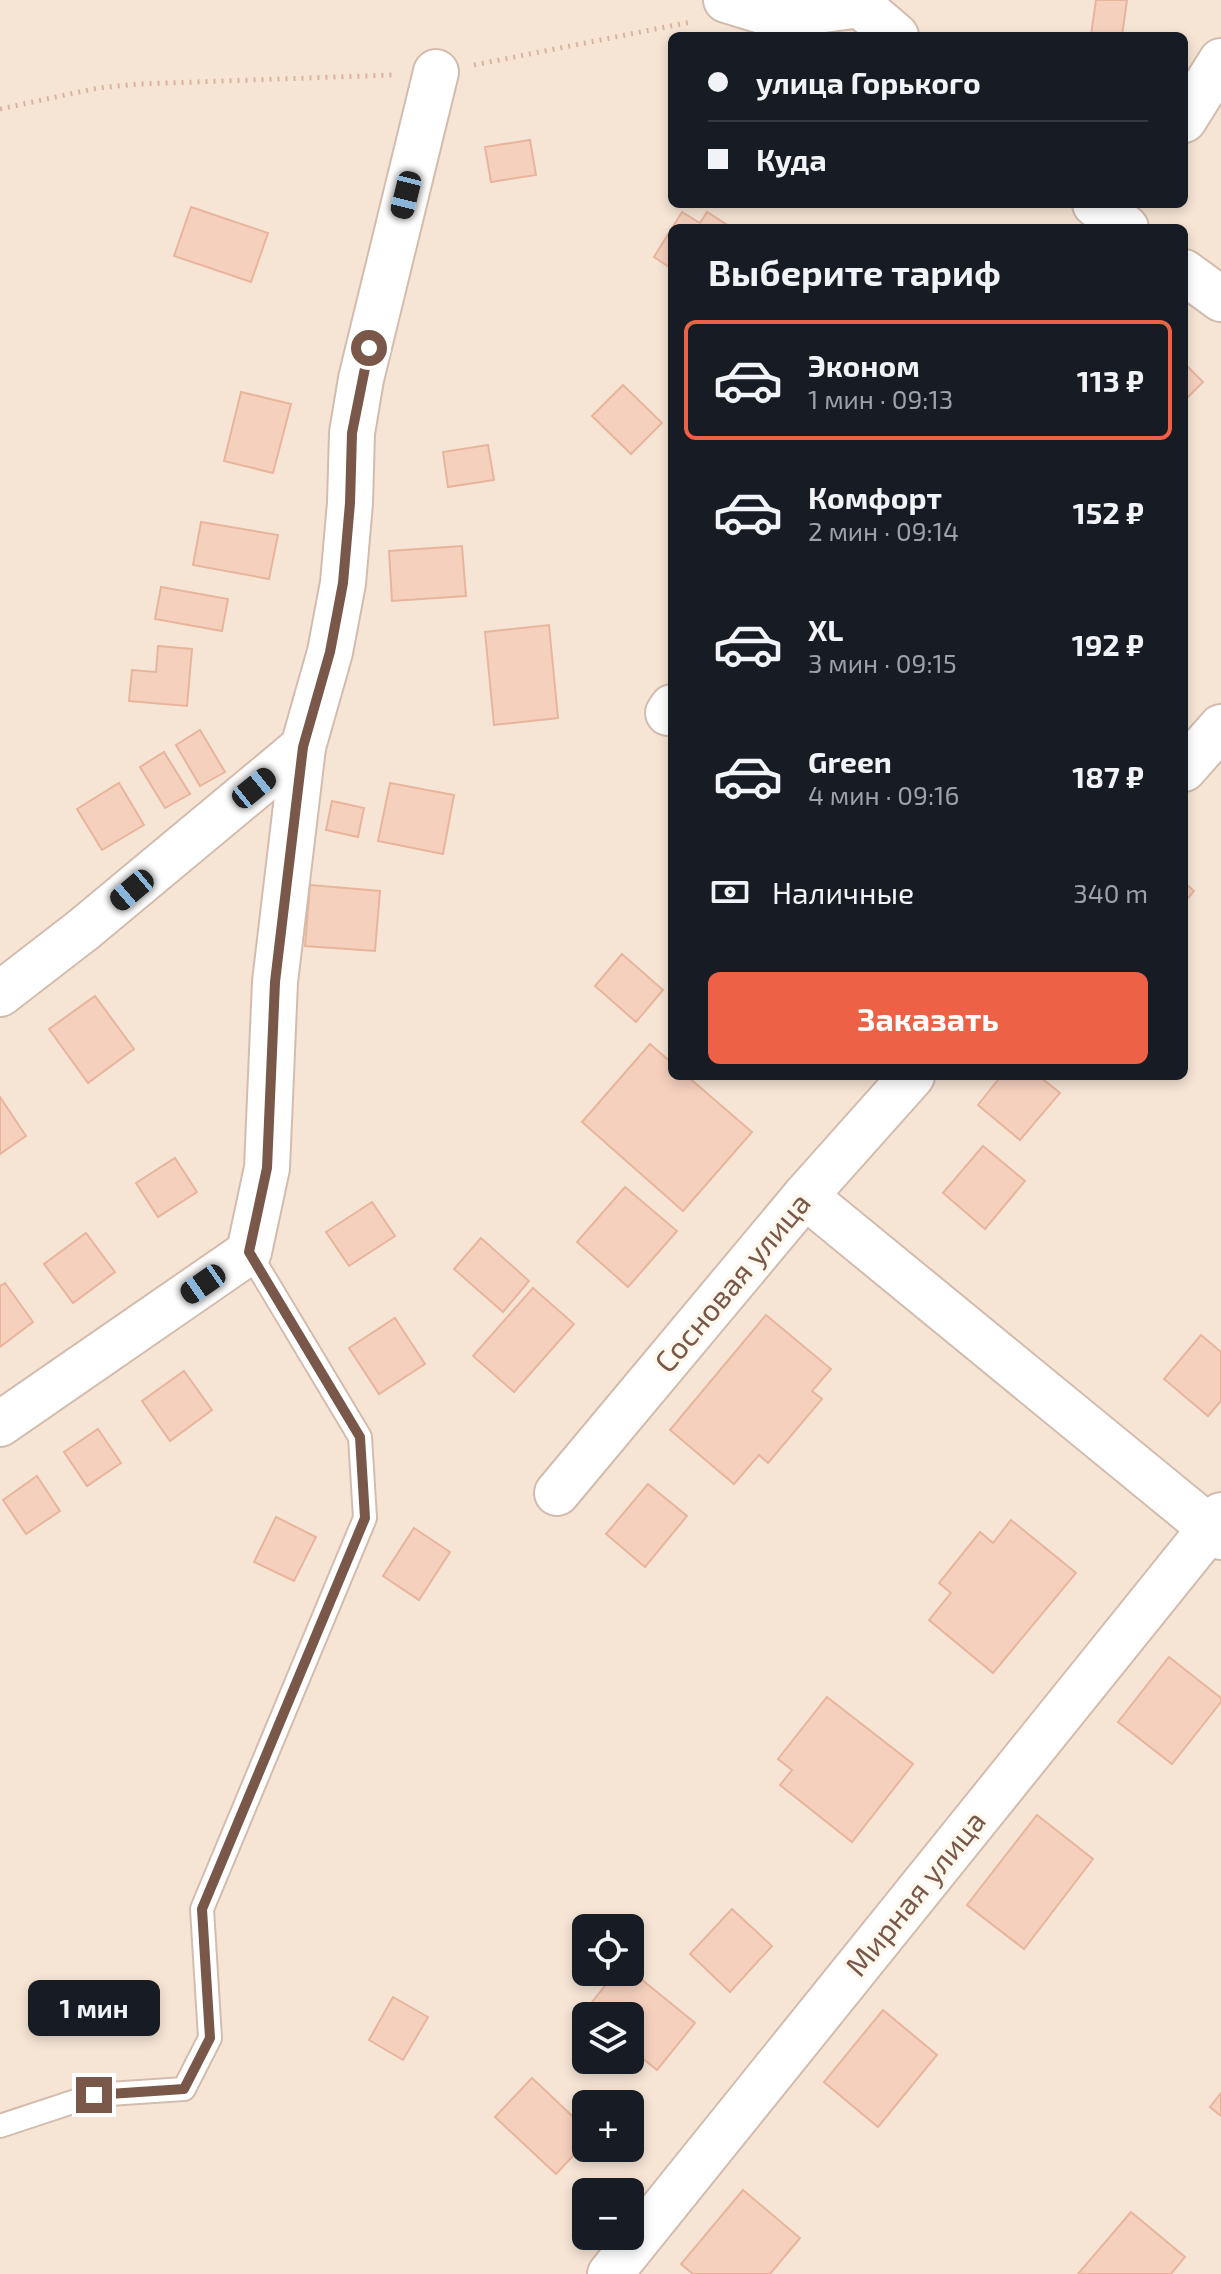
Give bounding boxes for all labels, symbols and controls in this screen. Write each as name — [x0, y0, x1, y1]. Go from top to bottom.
text: улица Горького — [756, 64, 981, 100]
text: Куда — [756, 141, 827, 177]
car — [389, 169, 423, 221]
text: Выберите тариф — [708, 250, 1001, 293]
route start — [351, 330, 387, 366]
icon: car — [712, 344, 784, 416]
text: Эконом — [808, 347, 920, 383]
text: 113 ₽ — [1077, 362, 1144, 398]
text: 1 мин · 09:13 — [808, 383, 953, 414]
icon: car — [712, 476, 784, 548]
text: Комфорт — [808, 479, 942, 515]
text: 152 ₽ — [1073, 494, 1144, 530]
text: 2 мин · 09:14 — [808, 515, 959, 546]
icon: car — [712, 608, 784, 680]
text: XL — [808, 611, 843, 647]
text: 192 ₽ — [1072, 626, 1144, 662]
text: 3 мин · 09:15 — [808, 647, 957, 678]
icon: car — [712, 740, 784, 812]
text: Green — [808, 743, 892, 779]
text: 187 ₽ — [1072, 758, 1144, 794]
car — [228, 764, 280, 812]
text: 4 мин · 09:16 — [808, 779, 959, 810]
car — [106, 865, 158, 915]
icon: cash — [708, 870, 752, 914]
text: Наличные — [772, 874, 914, 910]
text: 340 m — [1073, 877, 1148, 908]
button: Заказать — [708, 972, 1148, 1064]
street label: Сосновая улица — [646, 1185, 818, 1379]
car — [176, 1260, 230, 1308]
street label: Мирная улица — [837, 1803, 993, 1983]
map controls — [572, 1914, 644, 2250]
button: locate — [572, 1914, 644, 1986]
callout: 1 мин — [28, 1979, 160, 2035]
text: 1 мин — [60, 1992, 128, 2023]
button: layers — [572, 2002, 644, 2074]
route end — [76, 2077, 112, 2113]
button: + — [572, 2090, 644, 2162]
button: − — [572, 2178, 644, 2250]

